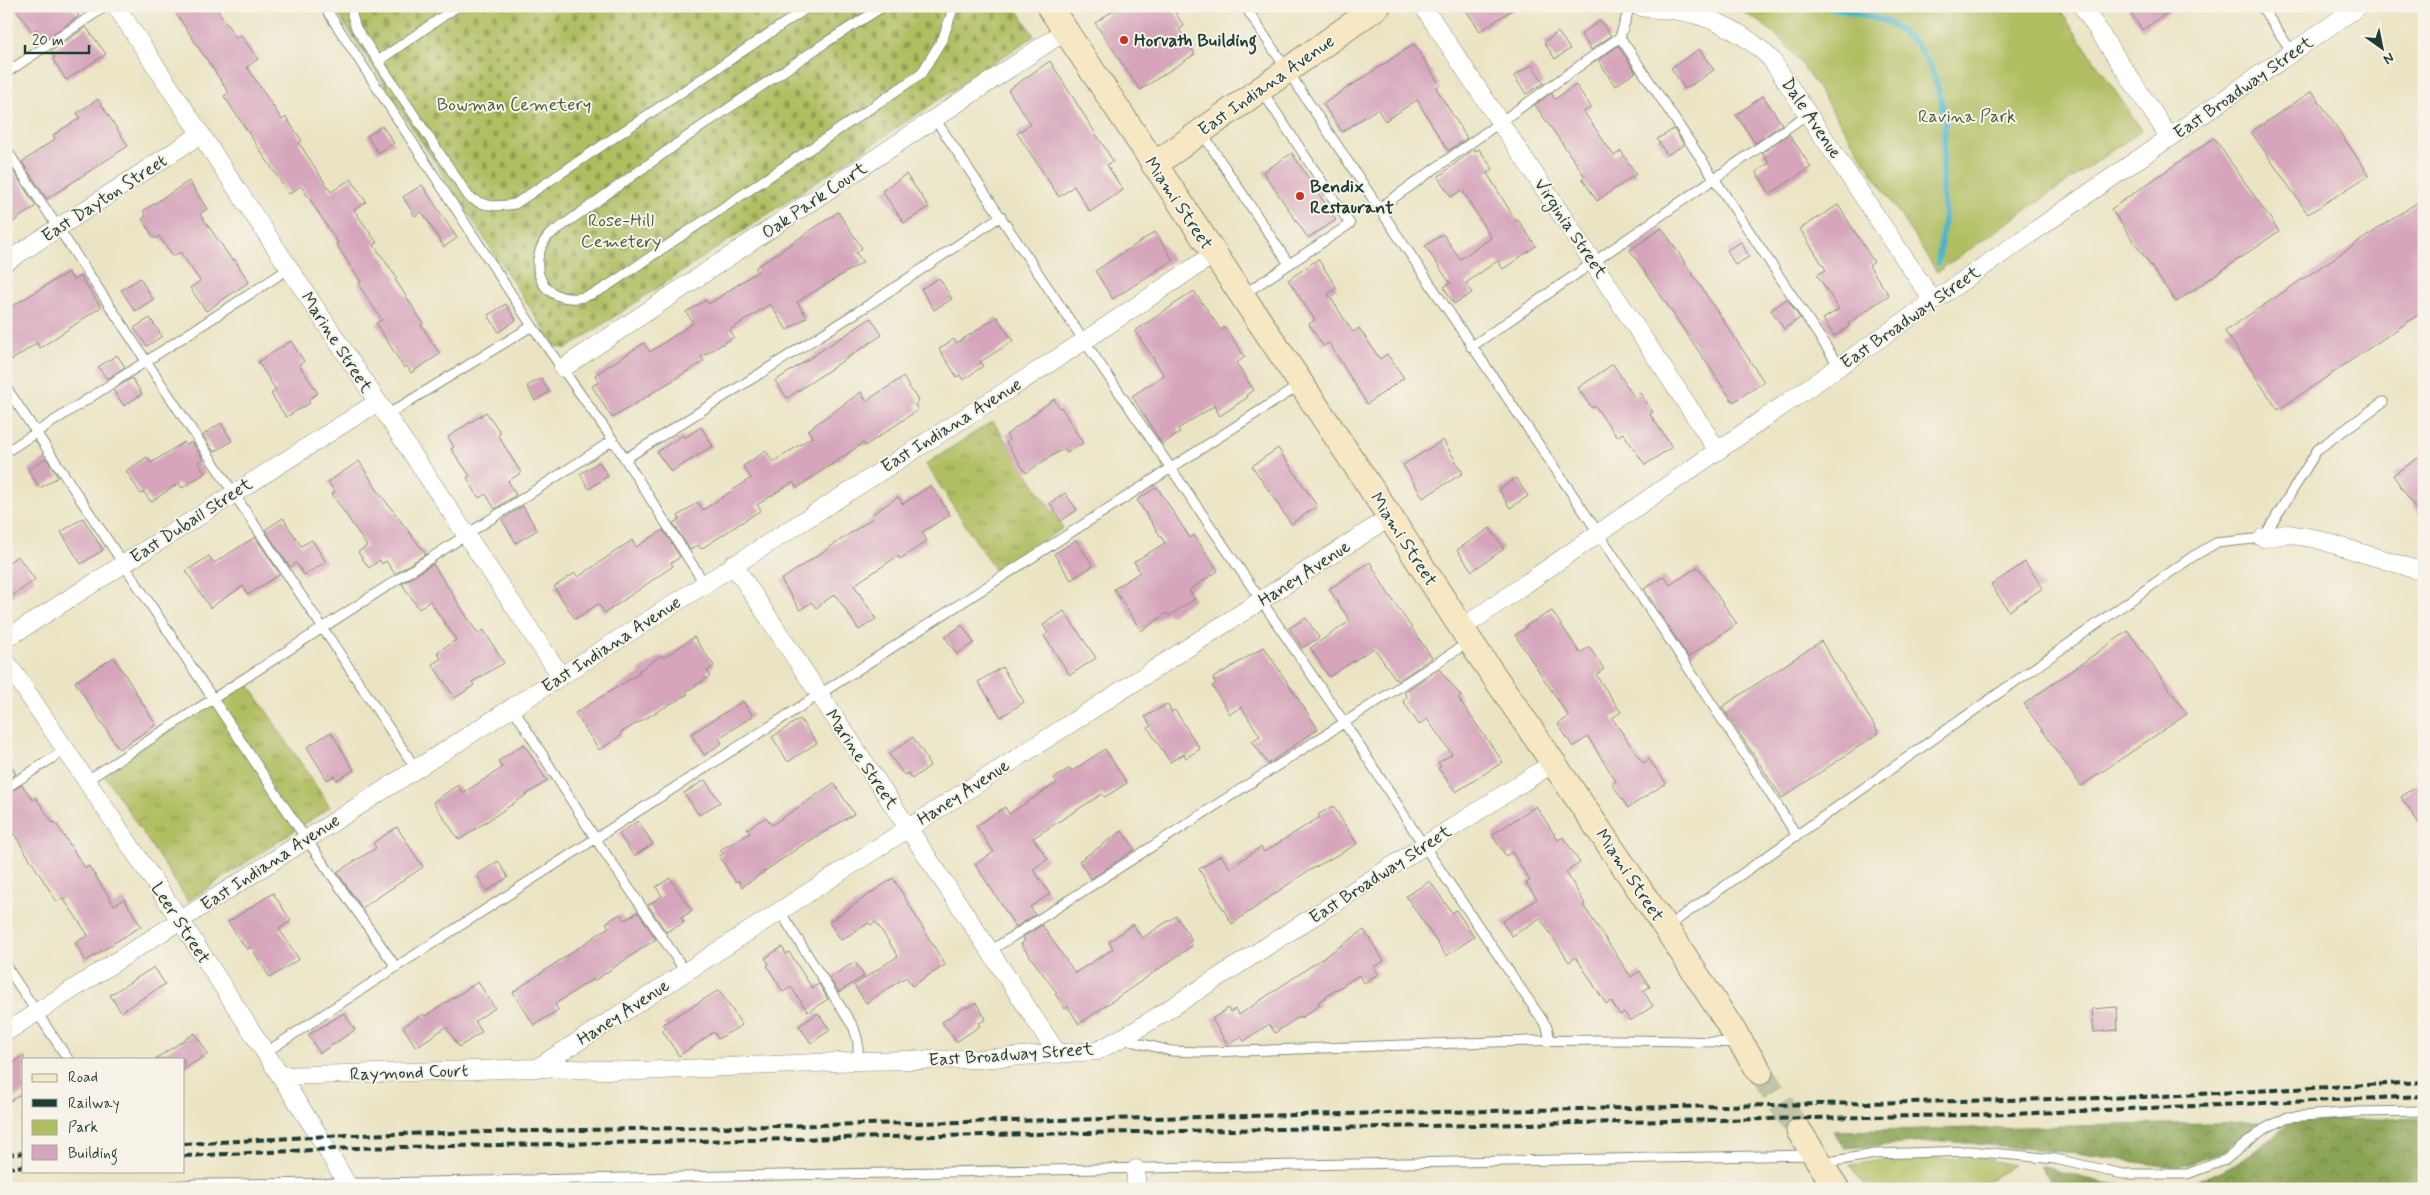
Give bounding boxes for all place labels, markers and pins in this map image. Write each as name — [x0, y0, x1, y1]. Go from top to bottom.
place label: Horvath Building — [1134, 29, 1257, 55]
marker: Horvath Building — [1118, 34, 1130, 46]
place label: Bendix Restaurant — [1310, 175, 1394, 220]
marker: Bendix Restaurant — [1294, 190, 1306, 202]

